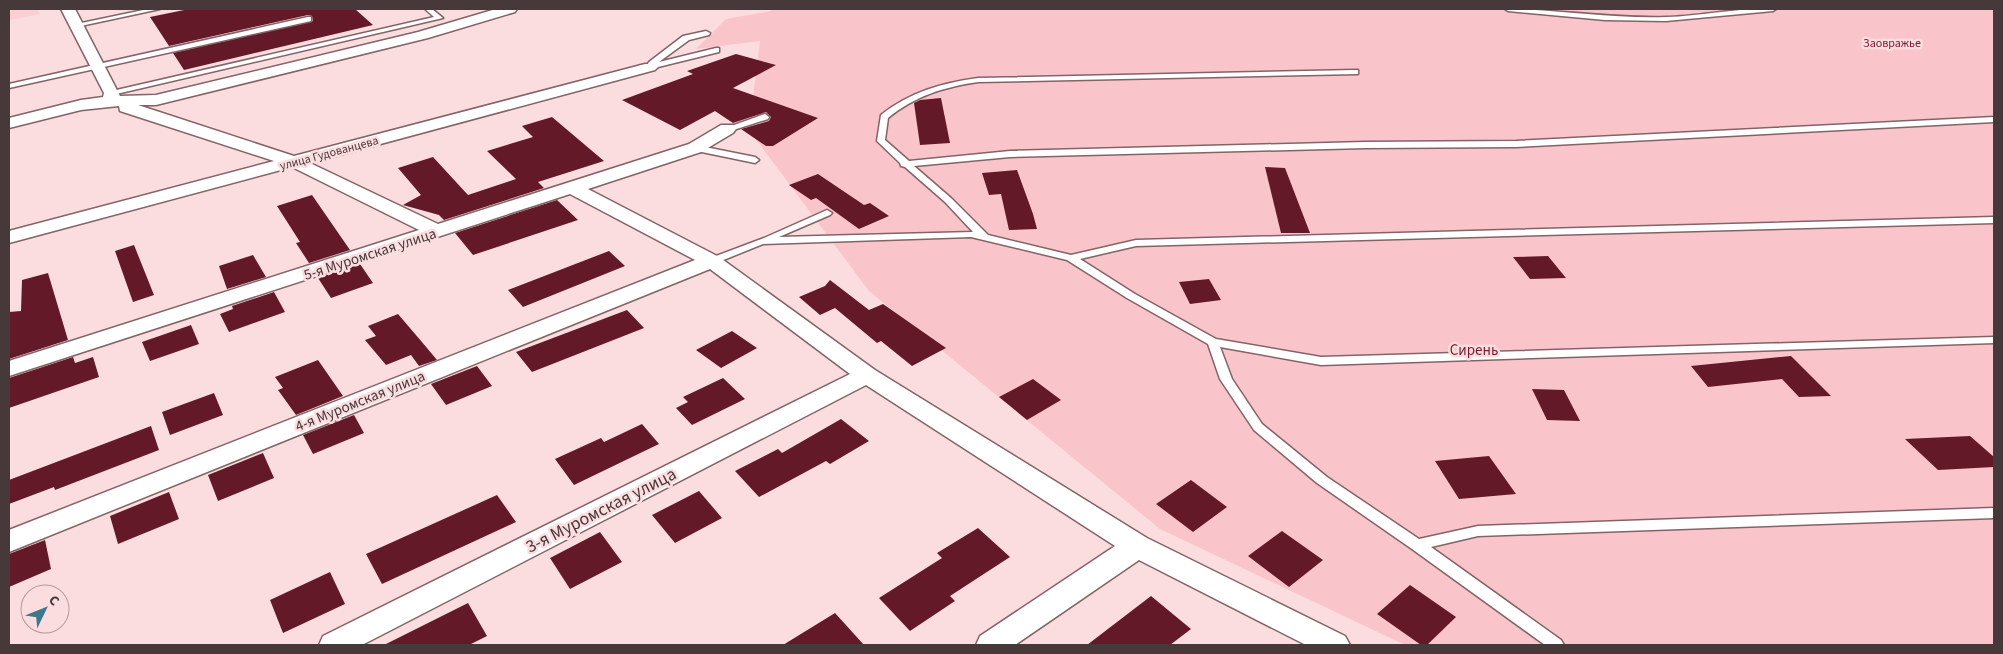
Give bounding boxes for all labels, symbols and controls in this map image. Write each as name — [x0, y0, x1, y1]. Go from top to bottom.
park label: Заовражье — [1863, 35, 1921, 52]
street label: улица Гудованцева — [278, 132, 380, 175]
street label: 5-я Муромская улица — [301, 223, 439, 286]
park label: Сирень — [1450, 340, 1498, 361]
street label: 4-я Муромская улица — [292, 366, 428, 437]
street label: 3-я Муромская улица — [522, 462, 681, 559]
north arrow — [20, 584, 70, 634]
text: С — [44, 591, 64, 611]

